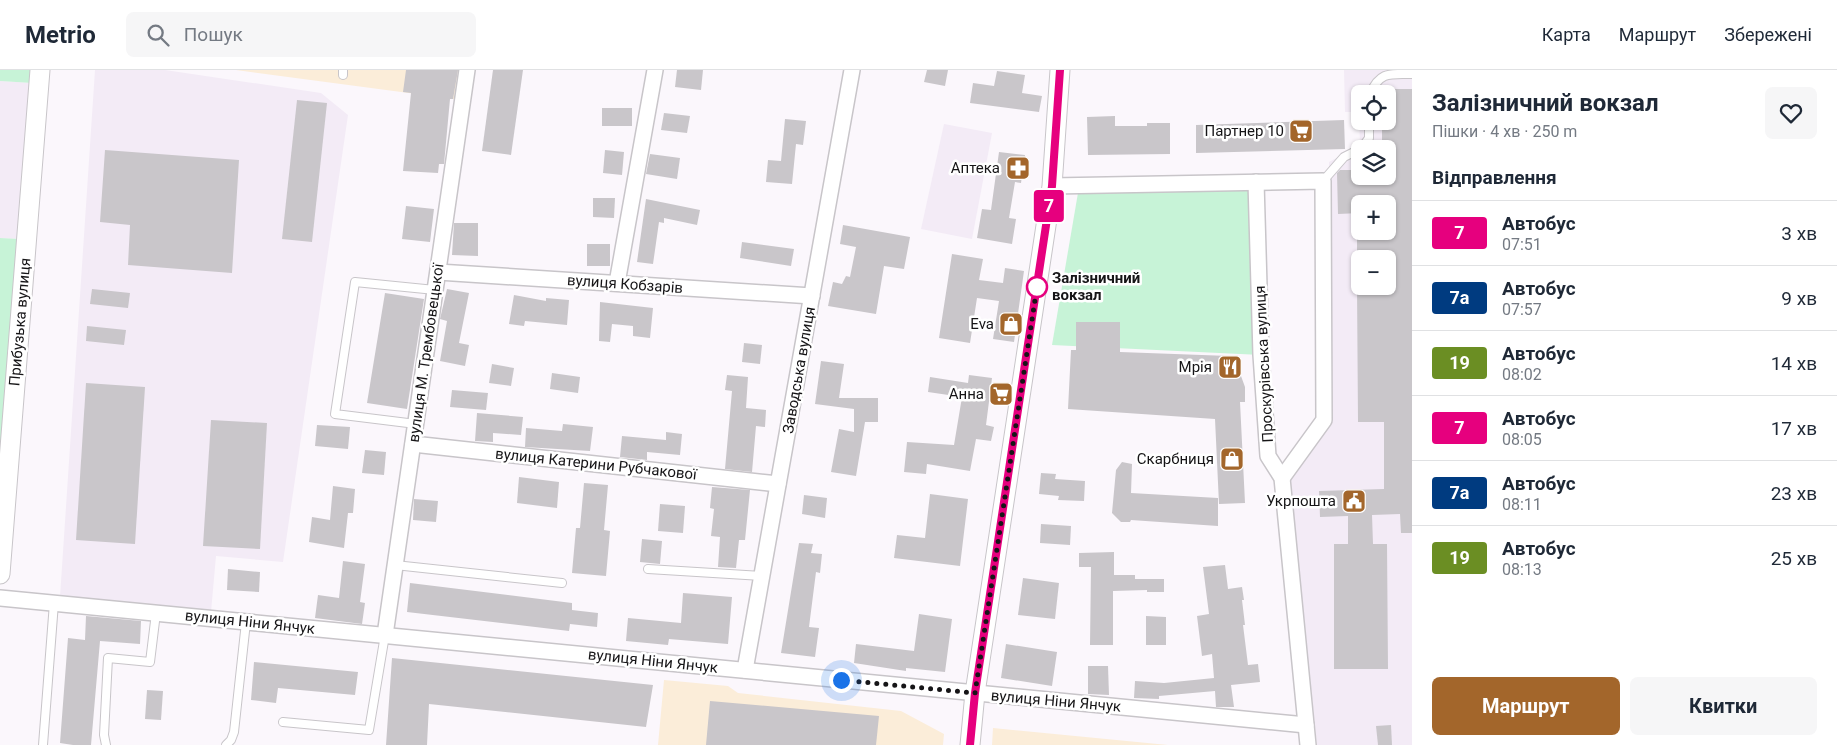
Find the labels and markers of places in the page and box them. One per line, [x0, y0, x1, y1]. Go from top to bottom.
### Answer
supermarket icon: Партнер 10 [1288, 118, 1314, 144]
place label: Партнер 10 [1204, 122, 1284, 140]
pharmacy icon: Аптека [1005, 155, 1031, 181]
place label: Аптека [951, 159, 1000, 177]
place label: Залізничний вокзал [1052, 269, 1140, 304]
marker: Залізничний вокзал [1026, 276, 1048, 298]
shop icon: Eva [998, 311, 1024, 337]
place label: Eva [970, 315, 994, 333]
restaurant icon: Мрія [1217, 354, 1243, 380]
place label: Мрія [1179, 358, 1212, 376]
supermarket icon: Анна [988, 381, 1014, 407]
place label: Анна [949, 385, 984, 403]
shop icon: Скарбниця [1219, 446, 1245, 472]
place label: Скарбниця [1137, 450, 1214, 468]
public building icon: Укрпошта [1341, 488, 1367, 514]
place label: Укрпошта [1266, 492, 1336, 510]

